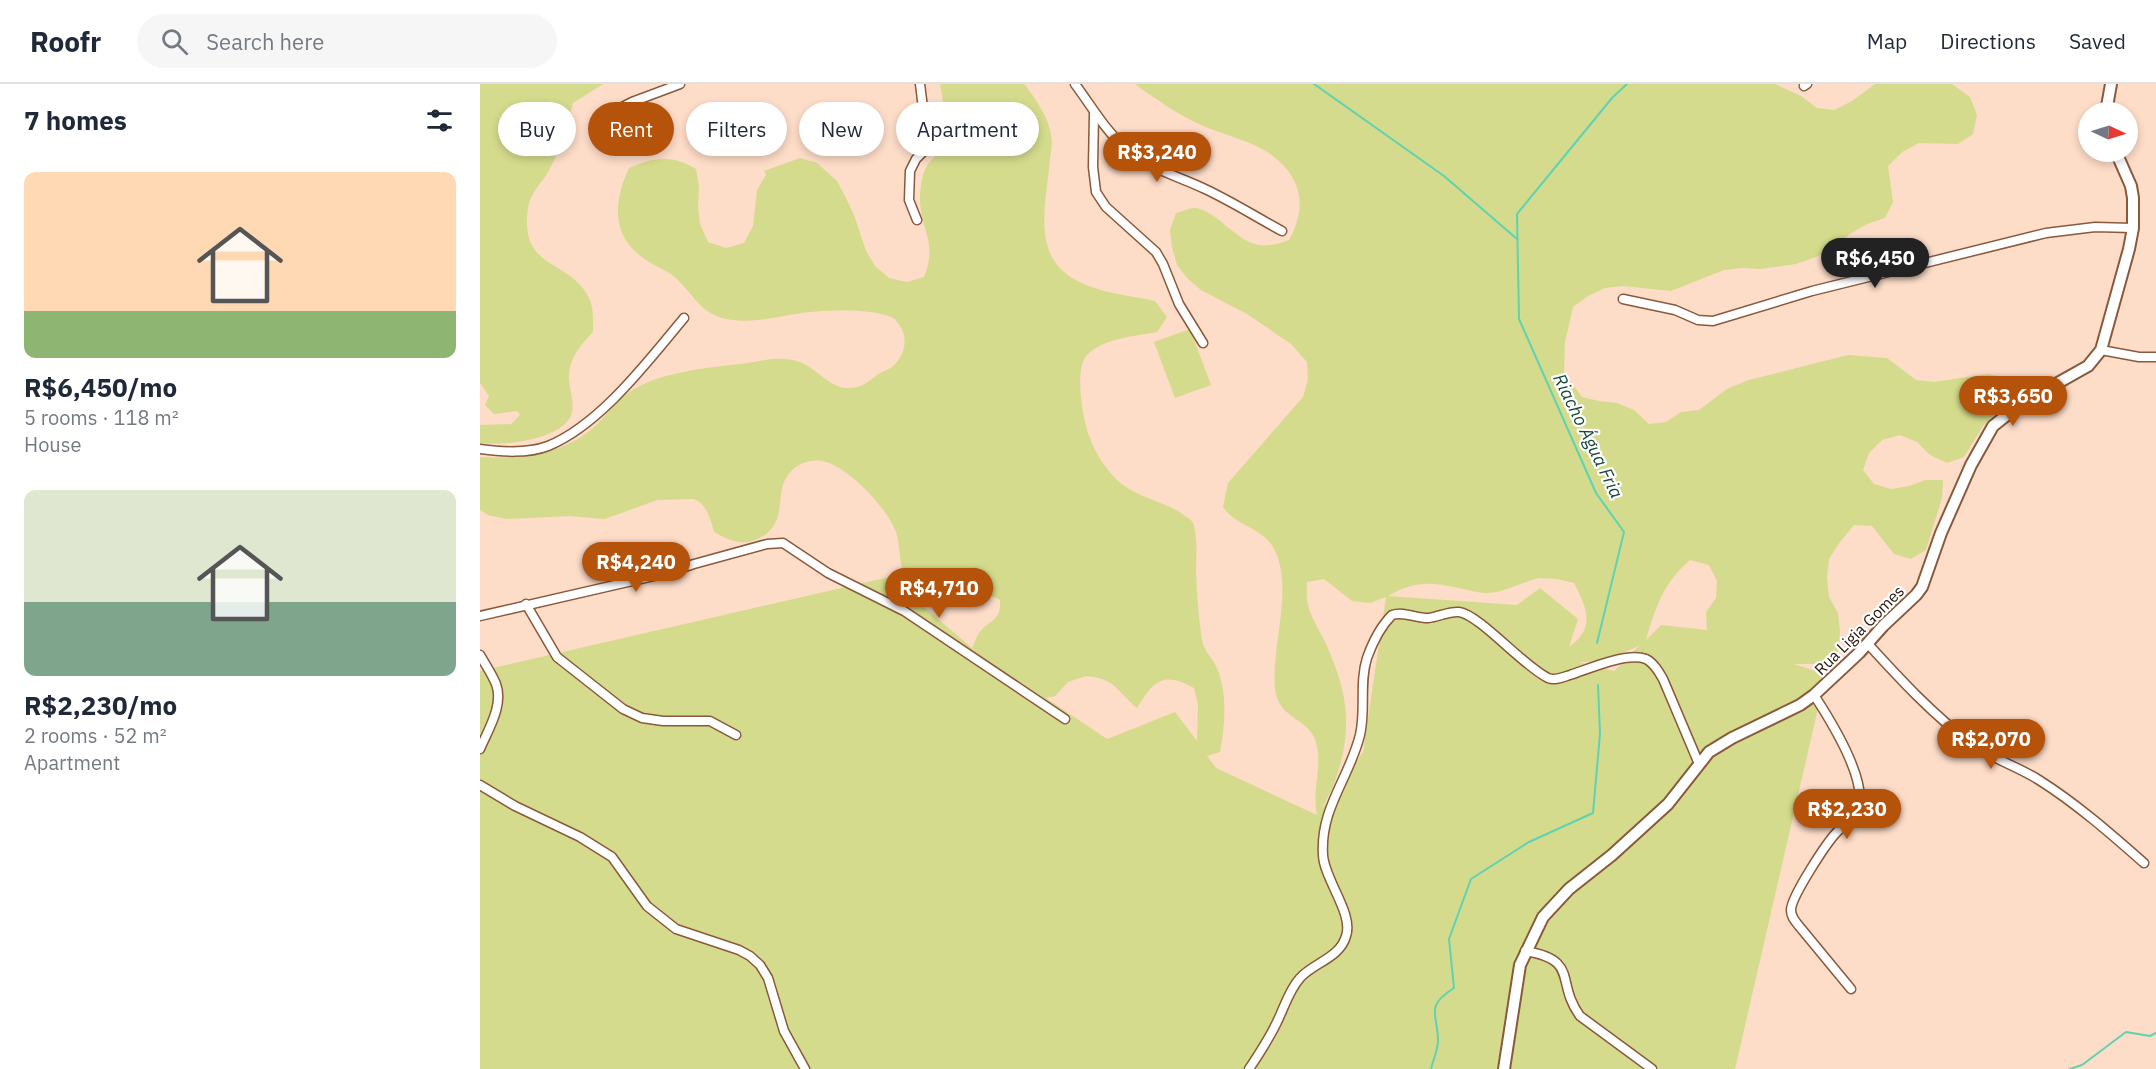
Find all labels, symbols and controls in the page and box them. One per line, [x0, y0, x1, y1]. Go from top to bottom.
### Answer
search box [137, 14, 557, 68]
text: Roofr [30, 23, 101, 60]
icon: search [158, 25, 191, 58]
text: Search here [206, 27, 324, 56]
text: Map [1867, 27, 1907, 55]
text: Directions [1940, 27, 2036, 55]
text: Saved [2069, 27, 2126, 55]
chip: Buy [498, 102, 576, 156]
chip: Rent [588, 102, 674, 156]
chip: Filters [686, 102, 787, 156]
chip: New [799, 102, 884, 156]
chip: Apartment [896, 102, 1039, 156]
north arrow [2078, 102, 2138, 162]
map controls [2078, 102, 2138, 162]
text: 7 homes [24, 103, 127, 137]
icon: filters [423, 104, 456, 137]
pin: R$3,240 [1102, 132, 1212, 183]
text: R$3,240 [1117, 138, 1197, 165]
icon: home [186, 211, 294, 319]
pin: R$6,450 [1820, 238, 1930, 289]
text: R$6,450 [1835, 244, 1915, 271]
text: R$6,450/mo [24, 370, 177, 404]
water label: Riacho Água Fria [1548, 370, 1629, 502]
pin: R$3,650 [1958, 376, 2068, 427]
text: R$3,650 [1973, 382, 2053, 409]
text: 5 rooms · 118 m² [24, 404, 179, 431]
text: House [24, 431, 81, 458]
icon: home [186, 529, 294, 637]
pin: R$4,240 [581, 542, 691, 593]
text: R$4,240 [596, 548, 676, 575]
pin: R$4,710 [884, 568, 994, 619]
text: R$4,710 [899, 574, 979, 601]
street label: Rua Ligia Gomes [1810, 581, 1908, 679]
text: R$2,230/mo [24, 688, 177, 722]
pin: R$2,070 [1936, 719, 2046, 770]
text: 2 rooms · 52 m² [24, 722, 167, 749]
text: R$2,070 [1951, 725, 2031, 752]
text: Apartment [24, 749, 120, 776]
pin: R$2,230 [1792, 789, 1902, 840]
text: R$2,230 [1807, 795, 1887, 822]

